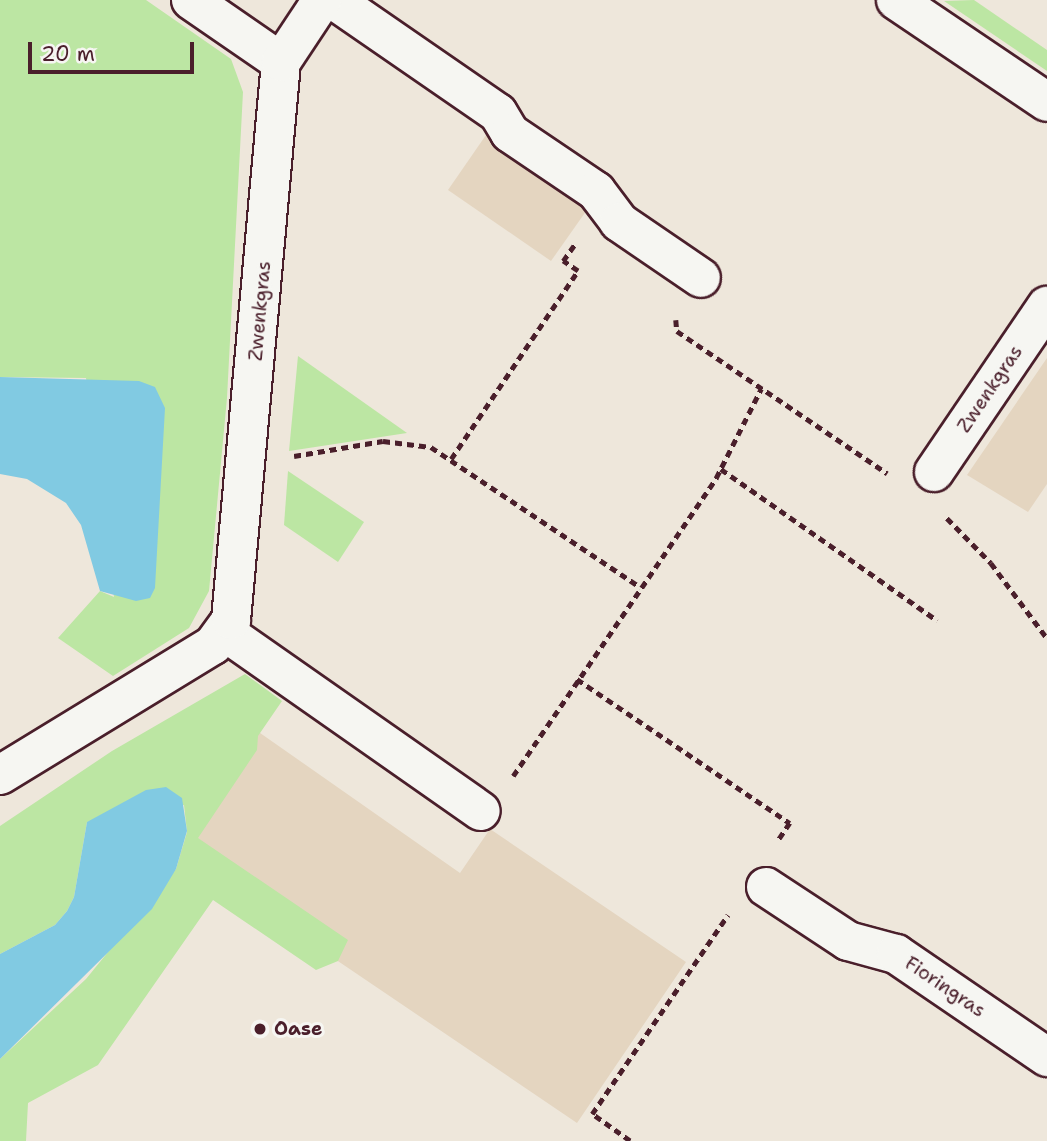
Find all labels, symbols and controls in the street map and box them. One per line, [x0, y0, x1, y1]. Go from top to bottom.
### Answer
scale bar [32, 28, 198, 72]
text: 20 m [41, 40, 95, 68]
street label: Zwenkgras [244, 260, 276, 362]
street label: Zwenkgras [953, 341, 1027, 437]
street label: Fioringras [900, 952, 990, 1022]
place label: Oase [274, 1018, 322, 1040]
marker: Oase [252, 1021, 268, 1037]

